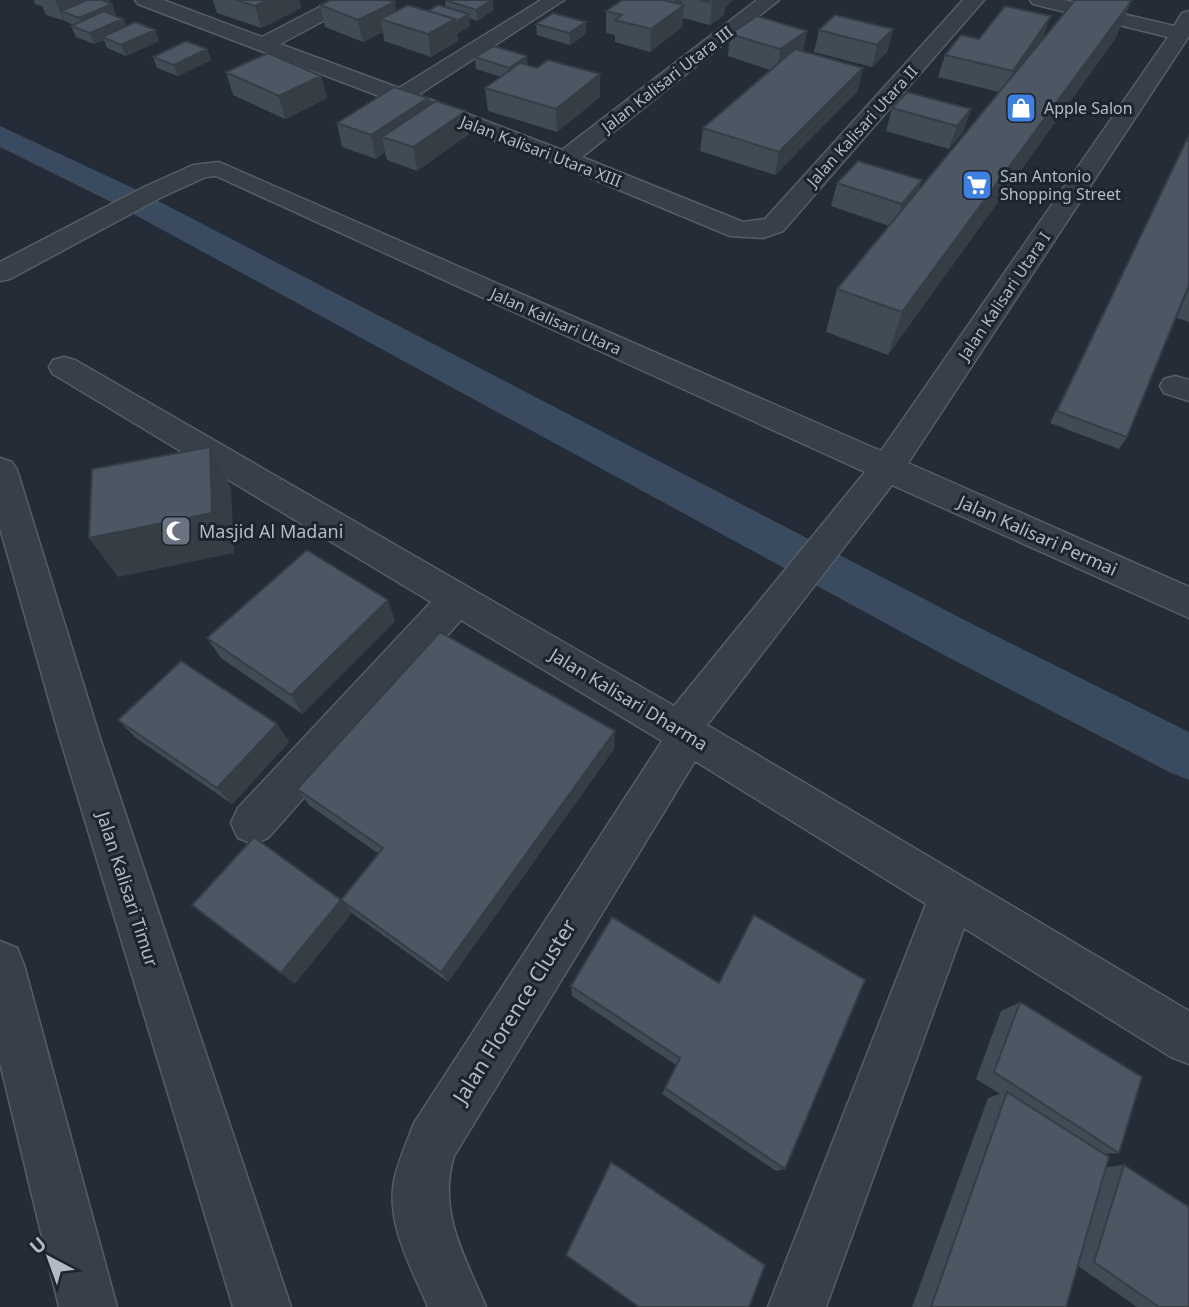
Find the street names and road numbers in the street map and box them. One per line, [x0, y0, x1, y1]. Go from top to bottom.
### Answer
street label: Jalan Kalisari Utara III [595, 21, 737, 139]
street label: Jalan Kalisari Utara II [800, 61, 922, 193]
street label: Jalan Kalisari Utara XIII [456, 109, 625, 192]
street label: Jalan Kalisari Utara I [952, 227, 1055, 366]
street label: Jalan Kalisari Utara [485, 281, 625, 360]
street label: Jalan Kalisari Permai [953, 488, 1121, 581]
street label: Jalan Kalisari Dharma [544, 641, 712, 756]
street label: Jalan Kalisari Timur [91, 807, 165, 970]
street label: Jalan Florence Cluster [445, 913, 582, 1110]

